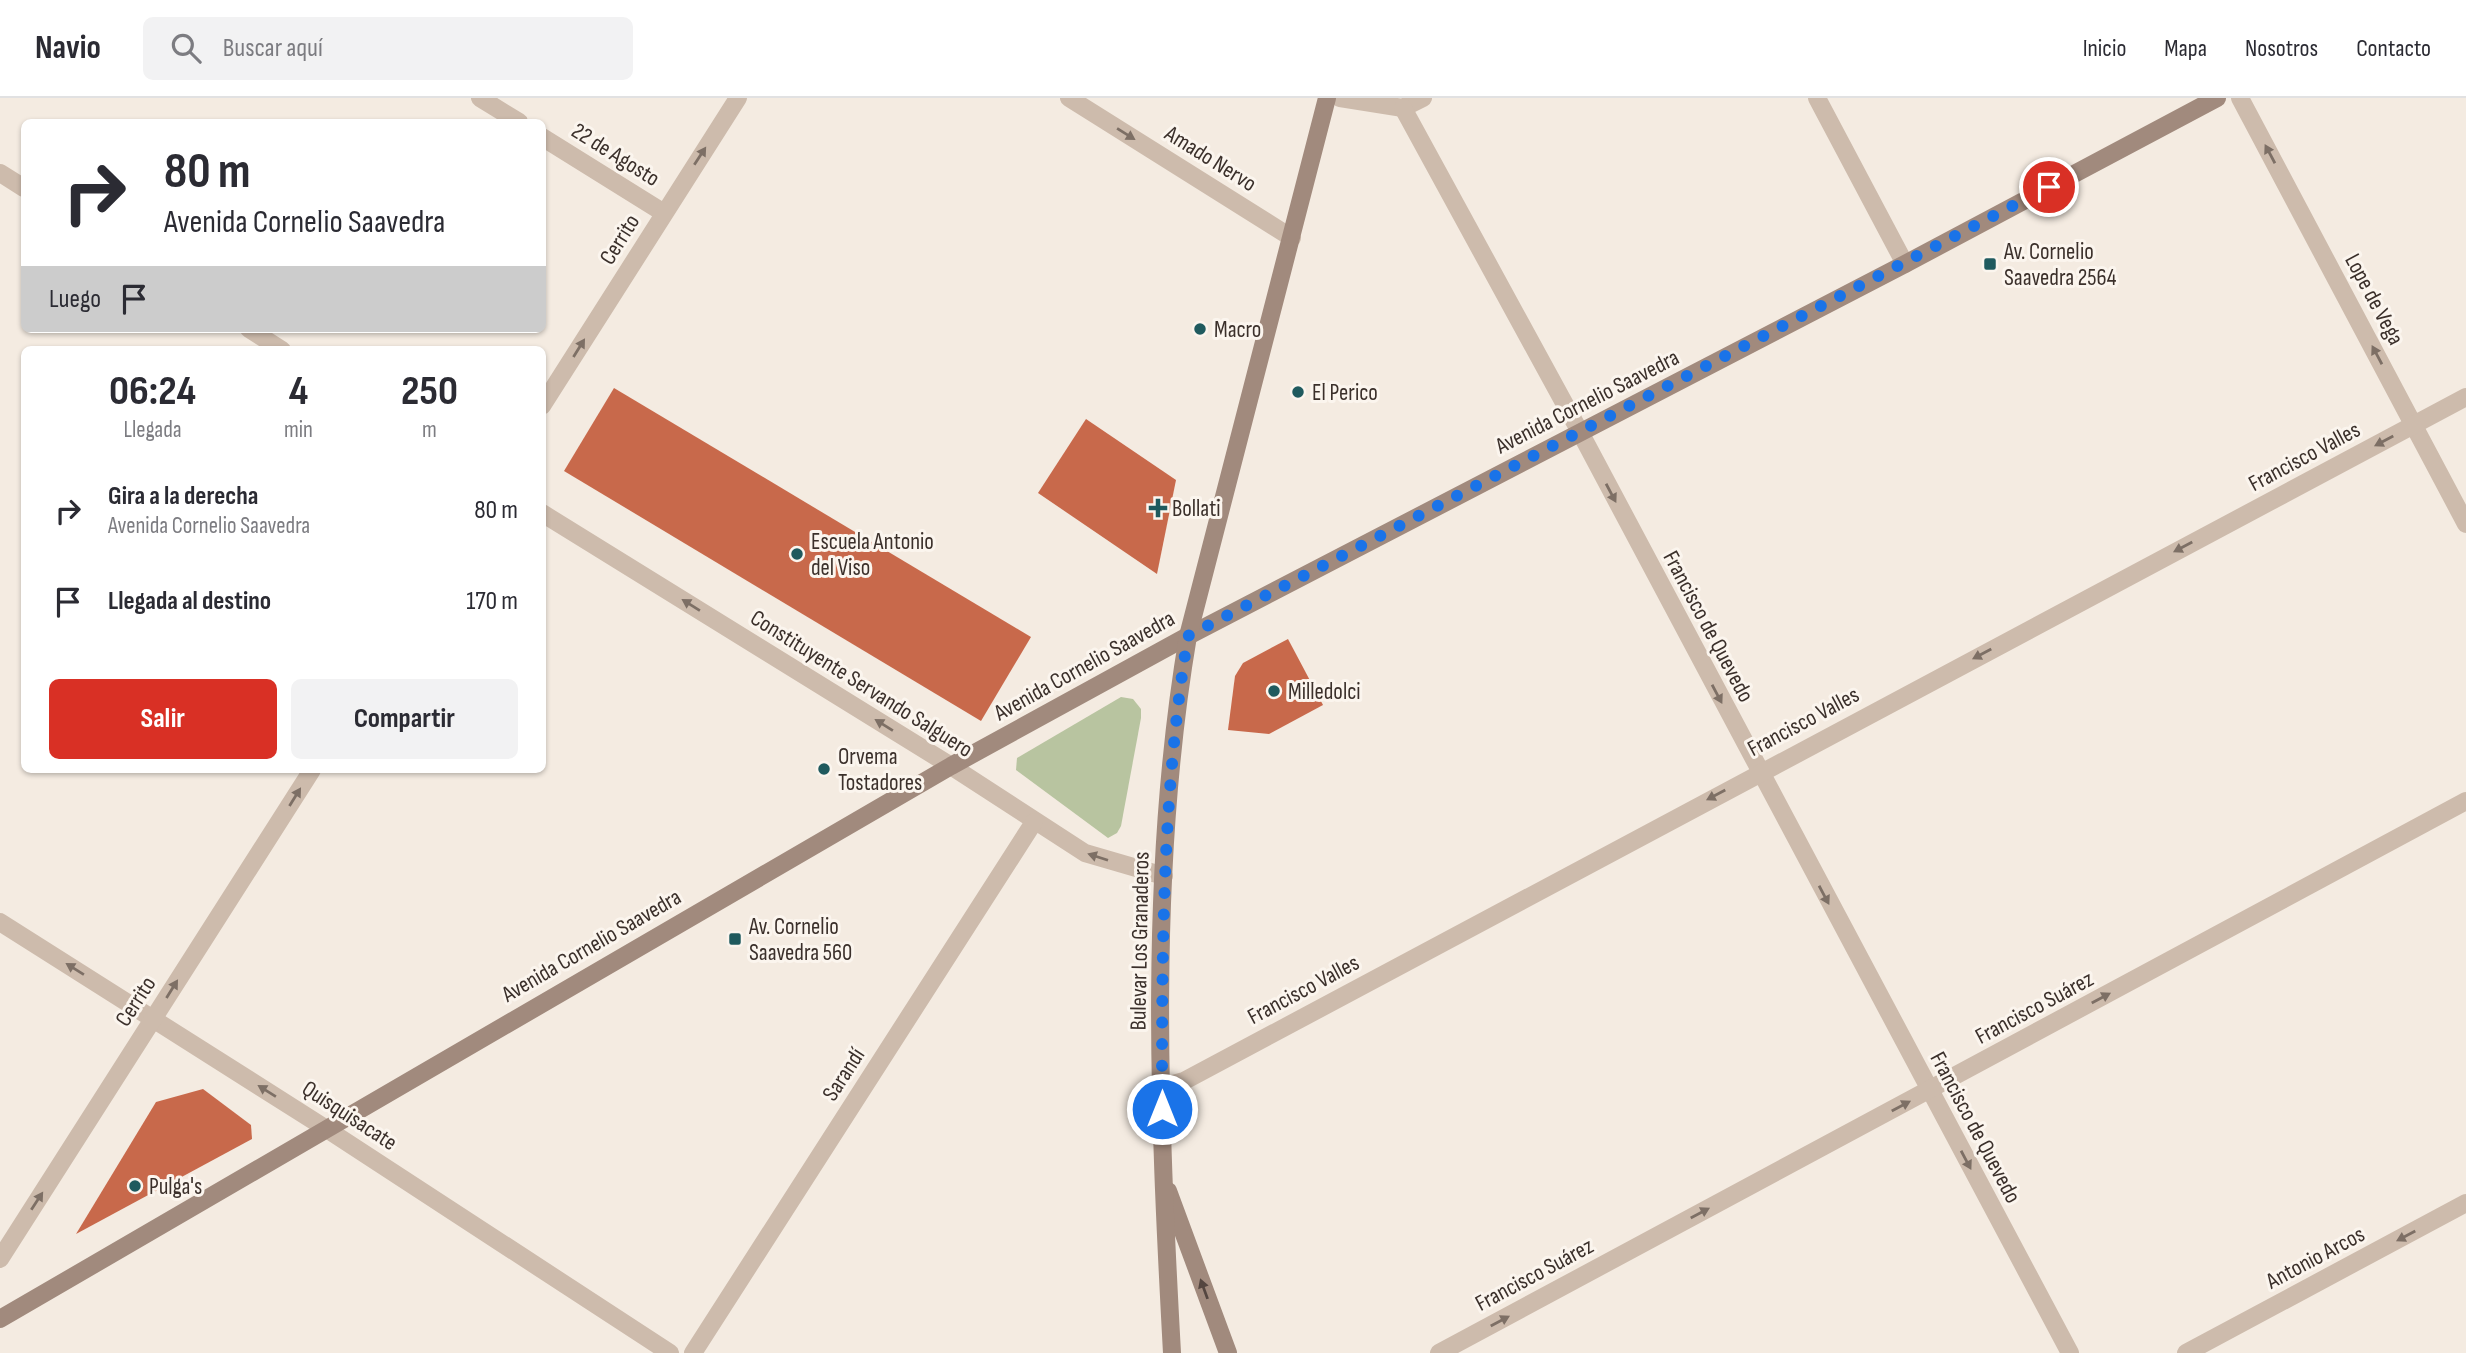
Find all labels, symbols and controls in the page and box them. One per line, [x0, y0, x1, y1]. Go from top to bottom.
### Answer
search box [143, 17, 633, 80]
text: Navio [35, 28, 101, 68]
icon: search [167, 29, 205, 67]
text: Buscar aquí [223, 33, 323, 64]
text: Inicio [2083, 34, 2126, 63]
text: Mapa [2164, 34, 2207, 63]
text: Nosotros [2245, 34, 2318, 63]
text: Contacto [2356, 34, 2431, 63]
street label: 22 de Agosto [566, 117, 665, 193]
street label: Amado Nervo [1159, 119, 1261, 198]
one-way arrow [1117, 128, 1136, 141]
text: 80 m [164, 143, 251, 202]
one-way arrow [2264, 144, 2276, 164]
one-way arrow [694, 146, 707, 166]
icon: right [49, 147, 140, 238]
pin [2019, 157, 2079, 217]
icon: arrive [2030, 168, 2068, 206]
text: Avenida Cornelio Saavedra [164, 203, 445, 242]
street label: Cerrito [594, 209, 646, 270]
place label: Av. Cornelio Saavedra 2564 [2003, 238, 2117, 292]
street label: Lope de Vega [2338, 249, 2410, 350]
marker: Av. Cornelio Saavedra 2564 [1982, 256, 1998, 272]
icon: arrive [115, 280, 153, 318]
text: Luego [49, 284, 101, 315]
place label: Macro [1214, 316, 1261, 344]
marker: Macro [1192, 321, 1208, 337]
one-way arrow [572, 339, 585, 358]
street label: Avenida Cornelio Saavedra [1490, 344, 1684, 461]
one-way arrow [2371, 345, 2383, 365]
text: 06:24 [109, 366, 196, 417]
text: 4 [289, 366, 308, 417]
text: 250 [401, 366, 458, 417]
place label: El Perico [1312, 379, 1378, 407]
marker: El Perico [1290, 384, 1306, 400]
text: Llegada [123, 416, 182, 444]
text: min [284, 416, 313, 444]
text: m [422, 416, 437, 444]
street label: Francisco Valles [2244, 416, 2365, 498]
one-way arrow [2374, 435, 2394, 446]
text: Gira a la derecha [108, 481, 258, 512]
one-way arrow [1606, 483, 1617, 503]
icon: right [49, 492, 87, 530]
text: 80 m [474, 495, 518, 526]
place label: Bollati [1172, 495, 1220, 523]
marker: Bollati [1150, 500, 1166, 516]
text: Avenida Cornelio Saavedra [108, 512, 310, 540]
place label: Escuela Antonio del Viso [811, 528, 934, 582]
one-way arrow [2173, 542, 2193, 553]
marker: Escuela Antonio del Viso [789, 546, 805, 562]
street label: Francisco de Quevedo [1656, 546, 1760, 707]
icon: arrive [49, 583, 87, 621]
text: Llegada al destino [108, 586, 271, 617]
text: 170 m [466, 586, 518, 617]
one-way arrow [681, 598, 700, 611]
street label: Constituyente Servando Salguero [745, 604, 978, 764]
street label: Avenida Cornelio Saavedra [988, 605, 1180, 728]
one-way arrow [1972, 648, 1992, 660]
place label: Milledolci [1288, 678, 1361, 706]
button: Salir [49, 679, 277, 759]
button: Compartir [291, 679, 518, 759]
street label: Francisco Valles [1743, 681, 1864, 763]
marker: Milledolci [1266, 683, 1282, 699]
one-way arrow [1712, 684, 1723, 704]
one-way arrow [875, 718, 894, 731]
place label: Orvema Tostadores [838, 743, 922, 797]
marker: Orvema Tostadores [816, 761, 832, 777]
one-way arrow [288, 787, 301, 806]
one-way arrow [1706, 789, 1726, 801]
one-way arrow [1087, 851, 1108, 862]
street label: Bulevar Los Granaderos [1124, 851, 1156, 1031]
street label: Avenida Cornelio Saavedra [496, 883, 686, 1009]
one-way arrow [1818, 885, 1830, 905]
place label: Av. Cornelio Saavedra 560 [748, 913, 852, 967]
marker: Av. Cornelio Saavedra 560 [727, 931, 743, 947]
street label: Francisco Valles [1243, 949, 1364, 1031]
one-way arrow [65, 963, 85, 976]
street label: Francisco Suárez [1971, 965, 2098, 1051]
street label: Cerrito [109, 971, 162, 1032]
one-way arrow [166, 979, 179, 998]
one-way arrow [2091, 992, 2111, 1004]
street label: Sarandí [816, 1042, 872, 1106]
street label: Francisco de Quevedo [1923, 1047, 2027, 1208]
position arrow [1125, 1072, 1199, 1146]
street label: Quisquisacate [297, 1075, 402, 1157]
one-way arrow [258, 1084, 276, 1098]
one-way arrow [1891, 1100, 1911, 1112]
one-way arrow [1960, 1151, 1972, 1170]
place label: Pulga's [149, 1173, 202, 1201]
marker: Pulga's [127, 1178, 143, 1194]
one-way arrow [30, 1191, 43, 1211]
one-way arrow [1690, 1208, 1710, 1219]
street label: Antonio Arcos [2261, 1220, 2369, 1296]
one-way arrow [2396, 1230, 2416, 1241]
street label: Francisco Suárez [1471, 1232, 1598, 1318]
one-way arrow [1198, 1278, 1209, 1299]
one-way arrow [1490, 1315, 1509, 1327]

